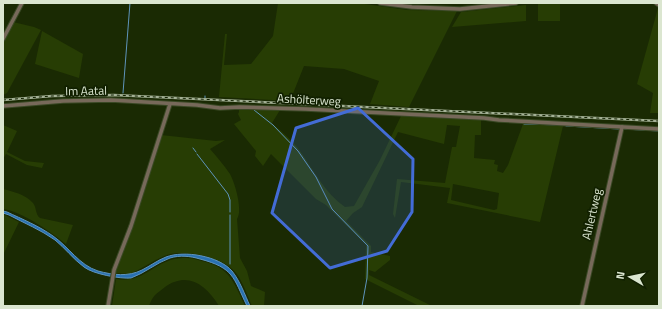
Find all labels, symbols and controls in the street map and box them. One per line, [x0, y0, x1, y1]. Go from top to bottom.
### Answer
street label: Im Aatal [65, 81, 107, 100]
street label: Ashölterweg [277, 88, 341, 111]
street label: Ahlertweg [576, 186, 607, 241]
north arrow [610, 257, 650, 297]
text: N [612, 270, 629, 280]

